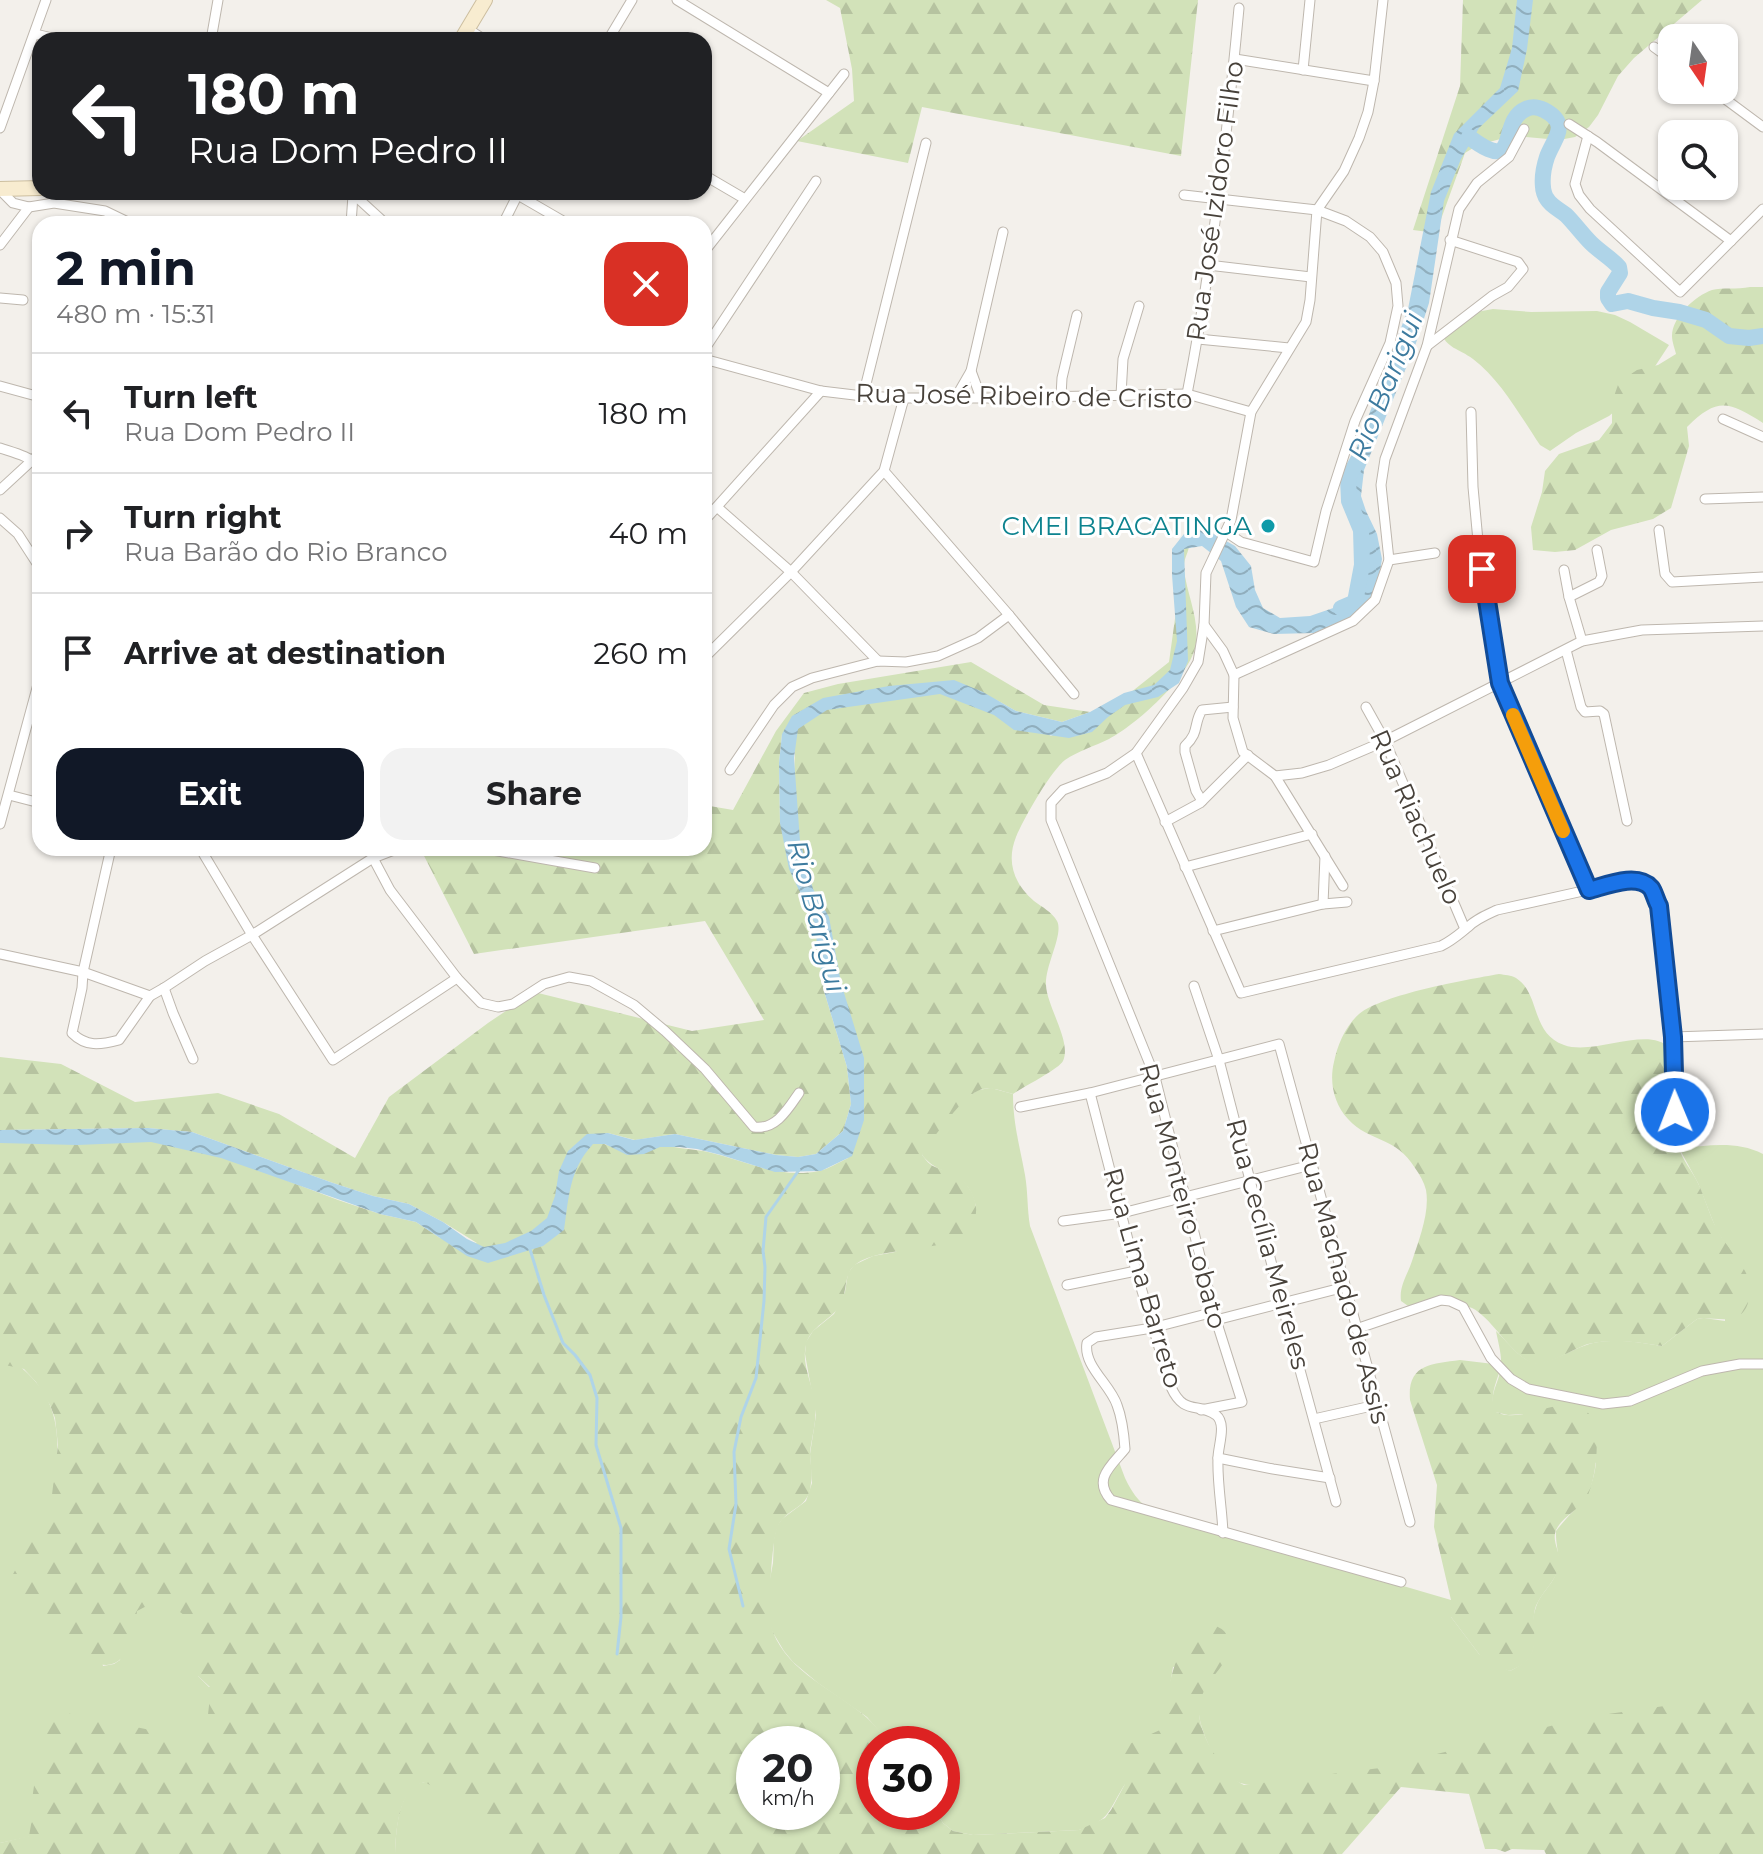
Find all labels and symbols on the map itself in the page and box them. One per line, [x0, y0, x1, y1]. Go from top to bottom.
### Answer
north arrow [1658, 24, 1738, 104]
street label: Rua José Izidoro Filho [1179, 59, 1251, 343]
water label: Rio Barigui [1340, 306, 1430, 465]
street label: Rua José Ribeiro de Cristo [855, 377, 1193, 415]
place label: CMEI BRACATINGA [1002, 510, 1252, 542]
marker: CMEI BRACATINGA [1259, 517, 1277, 535]
pin [1448, 535, 1516, 603]
street label: Rua Riachuelo [1363, 725, 1469, 909]
water label: Rio Barigui [780, 836, 854, 997]
street label: Rua Monteiro Lobato [1132, 1060, 1234, 1332]
position arrow [1633, 1070, 1717, 1154]
street label: Rua Cecília Meireles [1219, 1115, 1317, 1373]
street label: Rua Machado de Assis [1291, 1139, 1397, 1427]
street label: Rua Lima Barreto [1096, 1164, 1190, 1392]
speed limit sign: 30 [856, 1726, 960, 1830]

